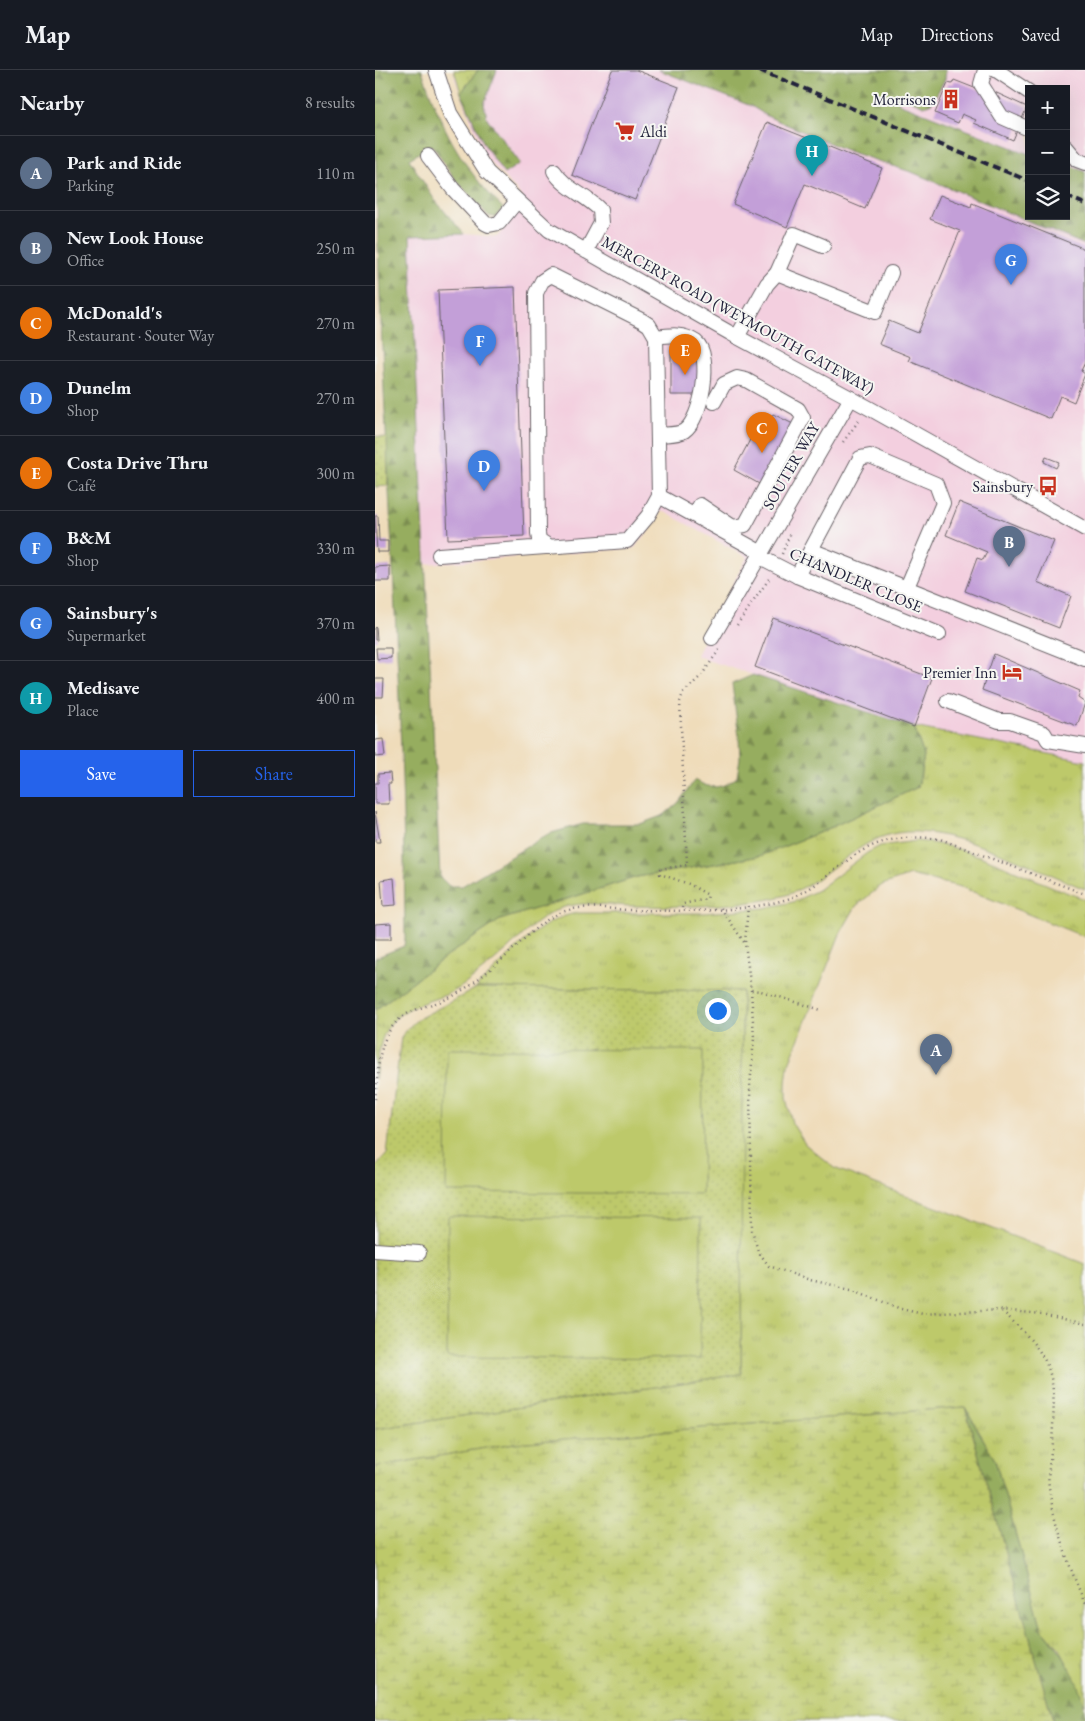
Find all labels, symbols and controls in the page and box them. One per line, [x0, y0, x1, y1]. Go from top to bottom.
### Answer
text: Map [25, 19, 70, 50]
text: Map [861, 23, 893, 46]
text: Directions [921, 23, 993, 46]
text: Saved [1021, 23, 1060, 46]
map controls [1025, 85, 1070, 220]
button: + [1025, 85, 1070, 130]
building icon: Morrisons [940, 88, 962, 110]
text: Nearby [20, 89, 84, 116]
place label: Morrisons [873, 89, 936, 110]
text: 8 results [305, 92, 355, 113]
supermarket icon: Aldi [614, 120, 636, 142]
place label: Aldi [639, 121, 667, 142]
button: − [1025, 130, 1070, 175]
pin: H [796, 135, 828, 176]
text: Park and Ride [67, 150, 181, 175]
text: A [30, 163, 42, 184]
text: 110 m [316, 163, 355, 184]
text: Parking [67, 175, 114, 196]
button: layers [1025, 175, 1070, 220]
text: New Look House [67, 225, 204, 250]
street label: MERCERY ROAD (WEYMOUTH GATEWAY) [599, 232, 877, 398]
text: B [31, 238, 41, 259]
text: 250 m [316, 238, 355, 259]
pin: G [995, 244, 1027, 285]
text: Office [67, 250, 104, 271]
text: McDonald's [67, 300, 162, 325]
text: C [30, 313, 42, 334]
text: 270 m [316, 313, 355, 334]
text: Restaurant · Souter Way [67, 325, 214, 346]
pin: F [464, 325, 496, 366]
pin: E [669, 334, 701, 375]
text: Dunelm [67, 375, 131, 400]
text: D [30, 388, 42, 409]
text: 270 m [316, 388, 355, 409]
text: Shop [67, 400, 99, 421]
pin: C [746, 412, 778, 453]
street label: SOUTER WAY [758, 418, 825, 513]
text: Costa Drive Thru [67, 450, 208, 475]
pin: D [468, 450, 500, 491]
text: E [31, 463, 41, 484]
text: 300 m [316, 463, 355, 484]
text: Café [67, 475, 96, 496]
bus stop icon: Sainsbury [1037, 475, 1059, 497]
place label: Sainsbury [973, 476, 1034, 497]
text: B&M [67, 525, 112, 550]
pin: B [993, 526, 1025, 567]
text: F [32, 538, 40, 559]
text: 330 m [316, 538, 355, 559]
street label: CHANDLER CLOSE [786, 542, 926, 618]
text: Shop [67, 550, 99, 571]
text: Sainsbury's [67, 600, 157, 625]
text: G [30, 613, 42, 634]
text: 370 m [316, 613, 355, 634]
text: Supermarket [67, 625, 146, 646]
hotel icon: Premier Inn [1001, 661, 1023, 683]
place label: Premier Inn [923, 662, 998, 683]
text: Medisave [67, 675, 140, 700]
text: H [30, 688, 42, 709]
text: 400 m [316, 688, 355, 709]
text: Place [67, 700, 99, 721]
button: Save [20, 750, 183, 797]
button: Share [193, 750, 355, 797]
your location [705, 998, 731, 1024]
pin: A [920, 1034, 952, 1075]

